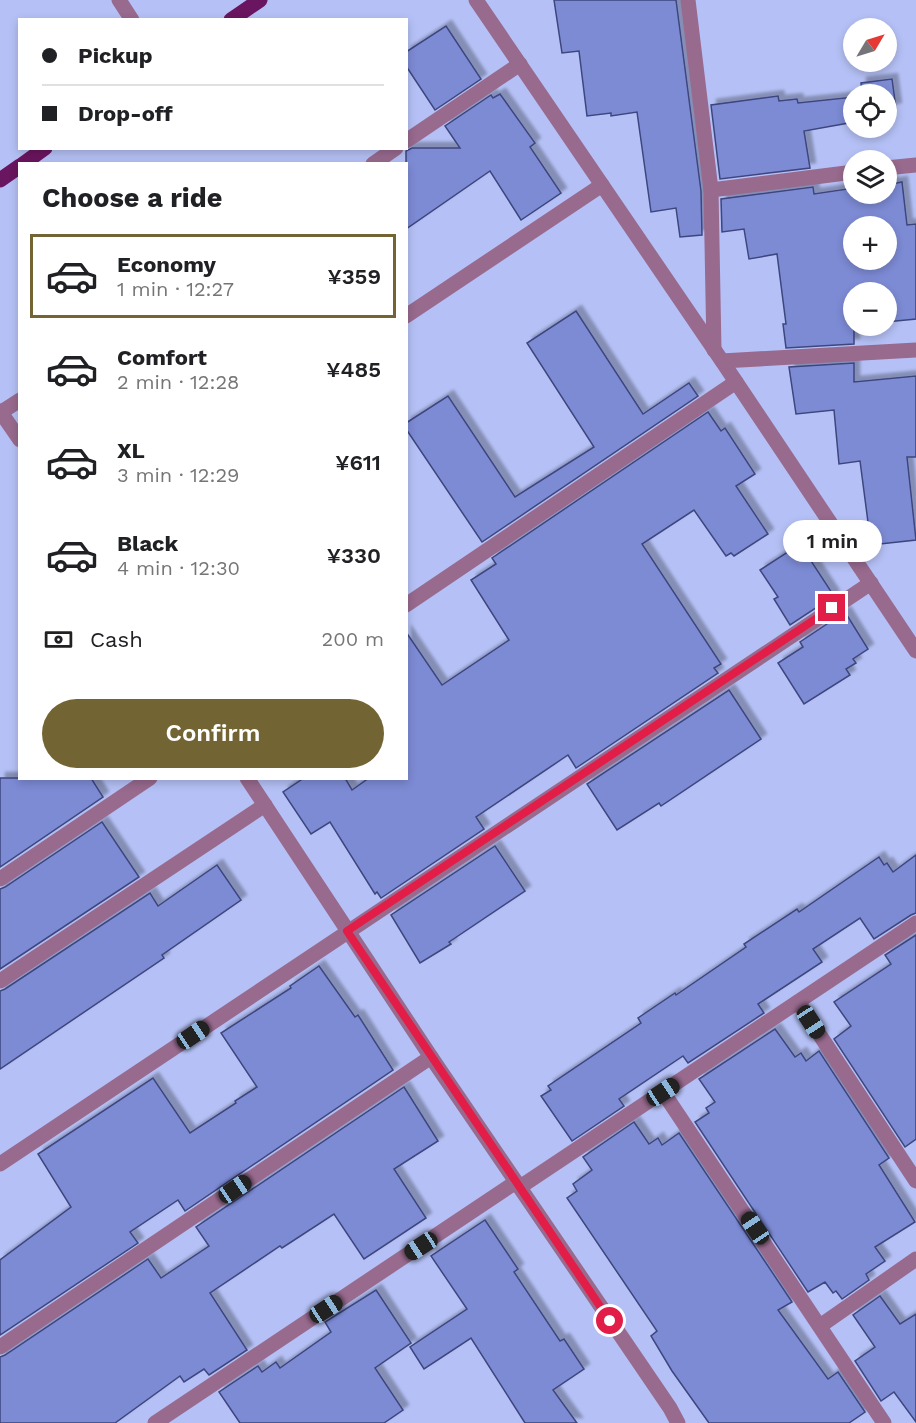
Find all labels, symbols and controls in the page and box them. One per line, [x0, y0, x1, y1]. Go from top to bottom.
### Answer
north arrow [843, 18, 897, 72]
map controls [843, 18, 897, 336]
text: Pickup [78, 43, 153, 68]
button: locate [843, 84, 897, 138]
text: Drop-off [78, 101, 173, 126]
button: layers [843, 150, 897, 204]
text: Choose a ride [42, 182, 222, 214]
button: + [843, 216, 897, 270]
icon: car [45, 249, 99, 303]
text: Economy [117, 252, 216, 277]
text: ¥359 [327, 264, 381, 289]
text: 1 min · 12:27 [117, 277, 234, 301]
button: − [843, 282, 897, 336]
icon: car [45, 342, 99, 396]
text: Comfort [117, 345, 207, 370]
text: ¥485 [326, 357, 381, 382]
text: 2 min · 12:28 [117, 370, 239, 394]
icon: car [45, 435, 99, 489]
text: XL [117, 438, 145, 463]
text: ¥611 [335, 450, 381, 475]
text: 3 min · 12:29 [117, 463, 239, 487]
callout: 1 min [782, 521, 882, 563]
icon: car [45, 528, 99, 582]
text: 1 min [807, 529, 858, 553]
text: Black [117, 531, 178, 556]
text: ¥330 [327, 543, 381, 568]
text: 4 min · 12:30 [117, 556, 240, 580]
route end [818, 594, 845, 621]
icon: cash [42, 623, 75, 656]
text: Cash [90, 627, 143, 652]
text: 200 m [322, 627, 384, 651]
button: Confirm [42, 699, 384, 768]
car [794, 1002, 828, 1042]
car [173, 1017, 213, 1053]
car [643, 1075, 683, 1109]
car [215, 1171, 255, 1207]
car [737, 1208, 773, 1248]
car [401, 1229, 441, 1263]
car [306, 1292, 346, 1326]
route start [596, 1307, 623, 1334]

